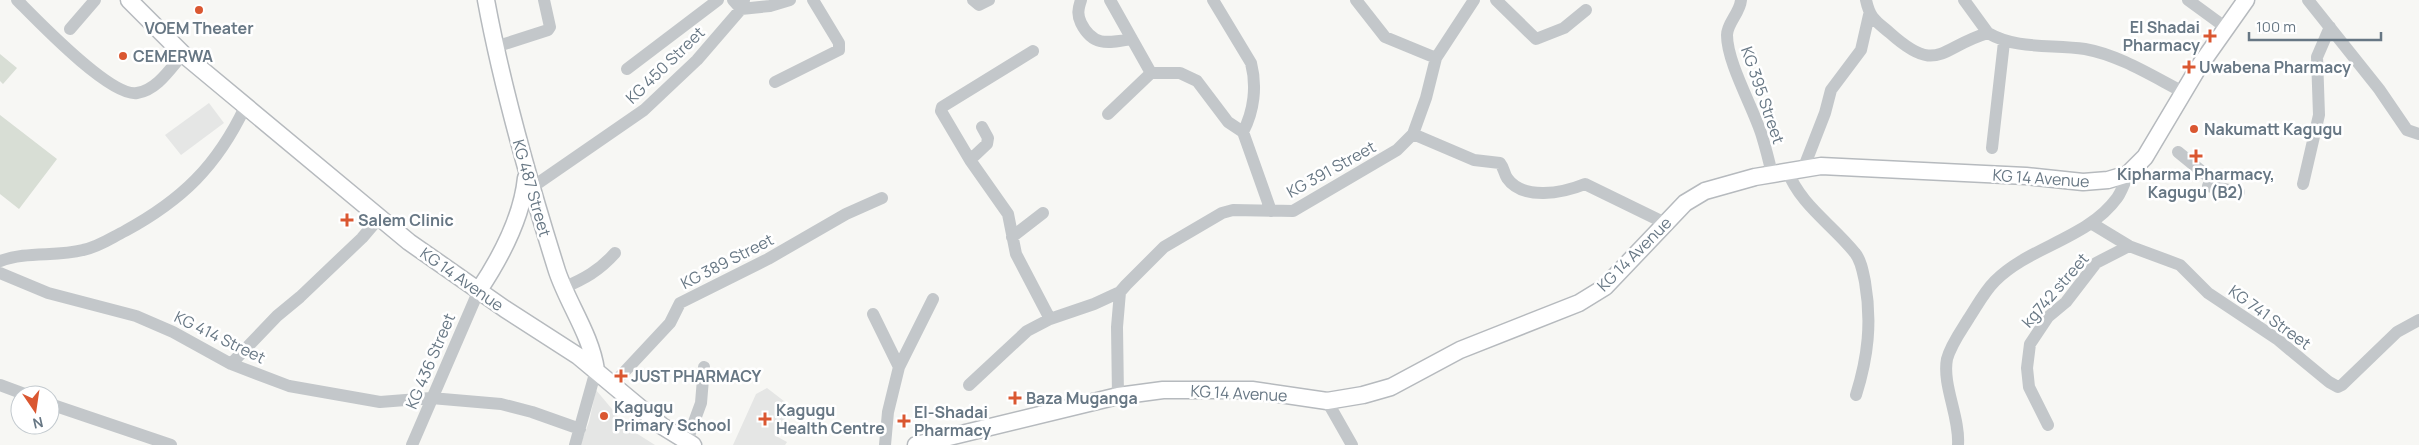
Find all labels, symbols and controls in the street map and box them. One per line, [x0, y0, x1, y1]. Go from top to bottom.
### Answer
marker: VOEM Theater [193, 4, 205, 16]
scale bar [2249, 10, 2382, 42]
place label: El Shadai Pharmacy [2123, 16, 2200, 56]
text: 100 m [2256, 16, 2296, 37]
place label: VOEM Theater [144, 17, 254, 39]
street label: KG 450 Street [621, 22, 709, 108]
marker: El Shadai Pharmacy [2204, 30, 2216, 42]
street label: KG 395 Street [1736, 43, 1790, 147]
place label: CEMERWA [133, 45, 213, 67]
marker: CEMERWA [117, 50, 129, 62]
place label: Uwabena Pharmacy [2199, 56, 2351, 78]
marker: Uwabena Pharmacy [2183, 61, 2195, 73]
place label: Nakumatt Kagugu [2204, 118, 2342, 140]
marker: Nakumatt Kagugu [2188, 123, 2200, 135]
street label: KG 391 Street [1283, 135, 1379, 203]
street label: KG 487 Street [508, 137, 556, 239]
marker: Kipharma Pharmacy, Kagugu (B2) [2190, 150, 2202, 162]
place label: Kipharma Pharmacy, Kagugu (B2) [2117, 163, 2275, 203]
street label: KG 14 Avenue [1992, 164, 2090, 192]
place label: Salem Clinic [358, 209, 454, 231]
street label: KG 14 Avenue [1592, 212, 1676, 296]
marker: Salem Clinic [340, 213, 354, 227]
street label: KG 389 Street [677, 228, 777, 294]
street label: KG 14 Avenue [416, 242, 508, 316]
street label: kg742 street [2016, 248, 2094, 332]
street label: KG 741 Street [2224, 280, 2316, 354]
street label: KG 414 Street [171, 305, 269, 369]
street label: KG 436 Street [400, 310, 460, 412]
place label: JUST PHARMACY [631, 365, 761, 387]
marker: JUST PHARMACY [615, 370, 627, 382]
street label: KG 14 Avenue [1190, 379, 1288, 407]
north arrow [10, 385, 60, 435]
place label: Baza Muganga [1026, 387, 1138, 409]
marker: Baza Muganga [1008, 391, 1022, 405]
place label: Kagugu Primary School [614, 396, 731, 436]
place label: Kagugu Health Centre [776, 399, 885, 439]
place label: El-Shadai Pharmacy [914, 401, 991, 441]
marker: Kagugu Primary School [598, 410, 610, 422]
marker: Kagugu Health Centre [758, 412, 772, 426]
text: N [31, 413, 45, 434]
marker: El-Shadai Pharmacy [898, 415, 910, 427]

